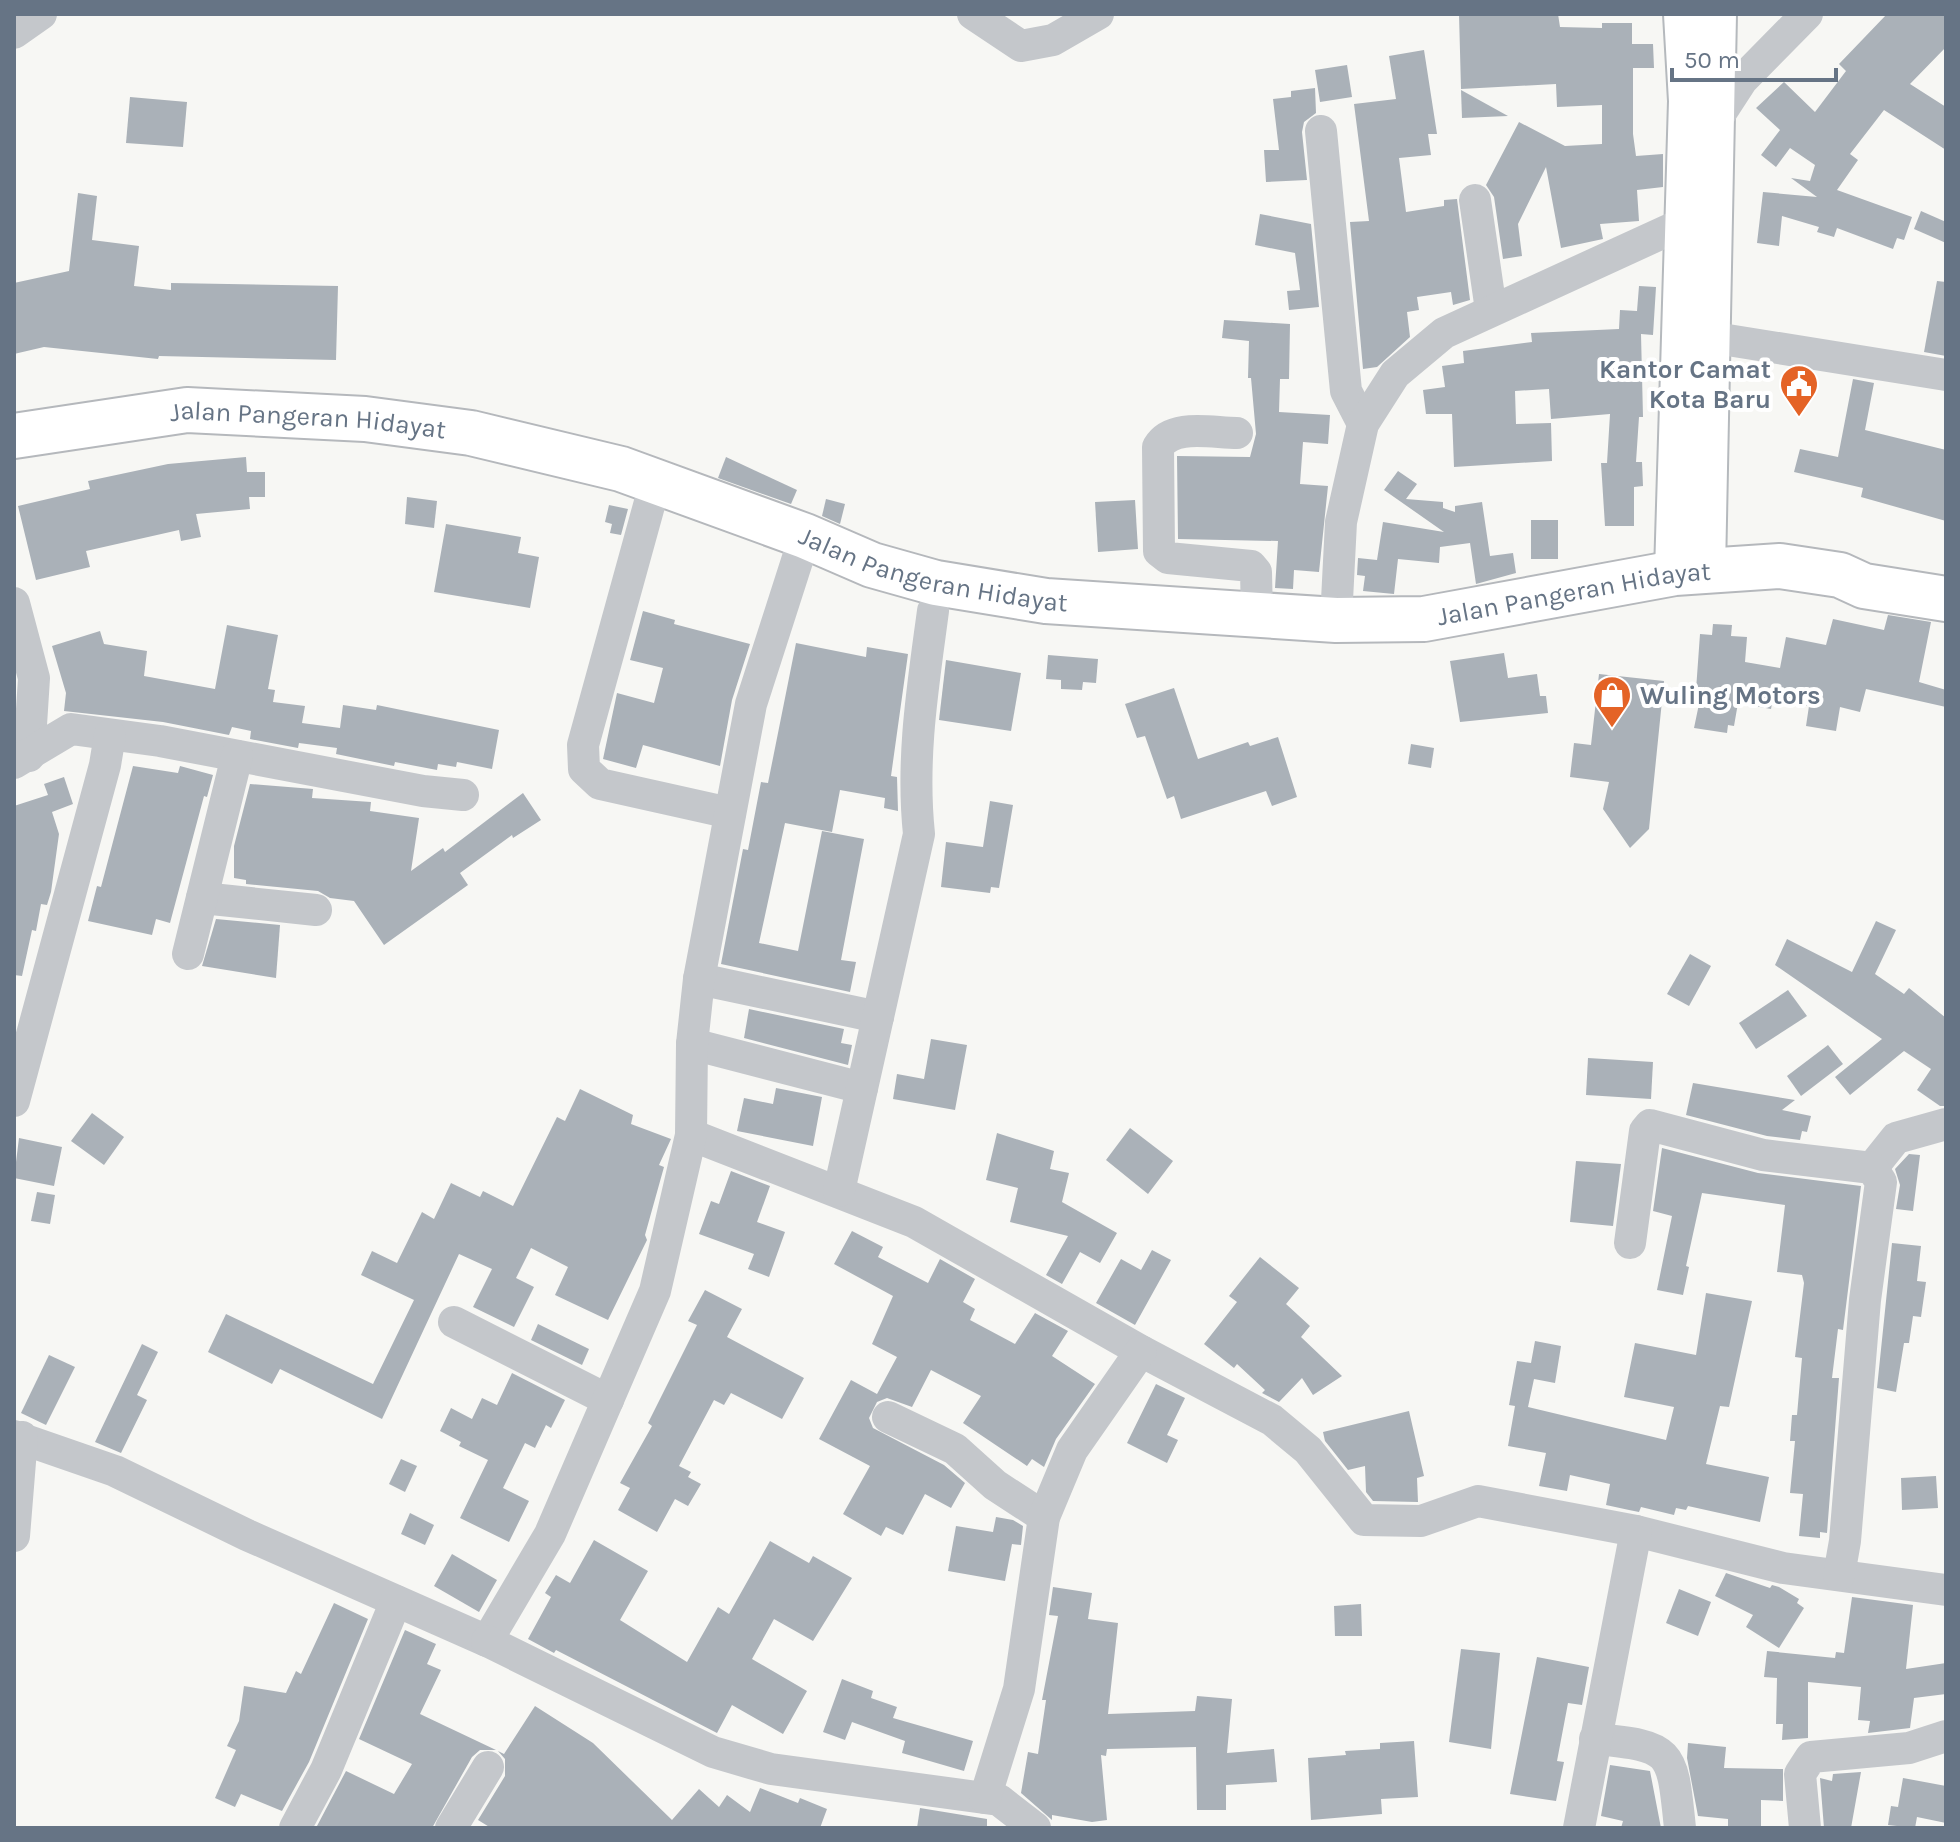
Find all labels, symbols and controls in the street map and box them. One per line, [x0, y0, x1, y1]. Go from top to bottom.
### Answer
scale bar [1672, 32, 1836, 82]
text: 50 m [1684, 46, 1740, 74]
place label: Kantor Camat Kota Baru [1599, 354, 1771, 415]
public building icon: Kantor Camat Kota Baru [1778, 363, 1820, 418]
street label: Jalan Pangeran Hidayat [167, 394, 448, 446]
street label: Jalan Pangeran Hidayat [794, 520, 1069, 618]
street label: Jalan Pangeran Hidayat [1435, 556, 1712, 632]
shop icon: Wuling Motors [1591, 674, 1633, 729]
place label: Wuling Motors [1640, 680, 1821, 711]

